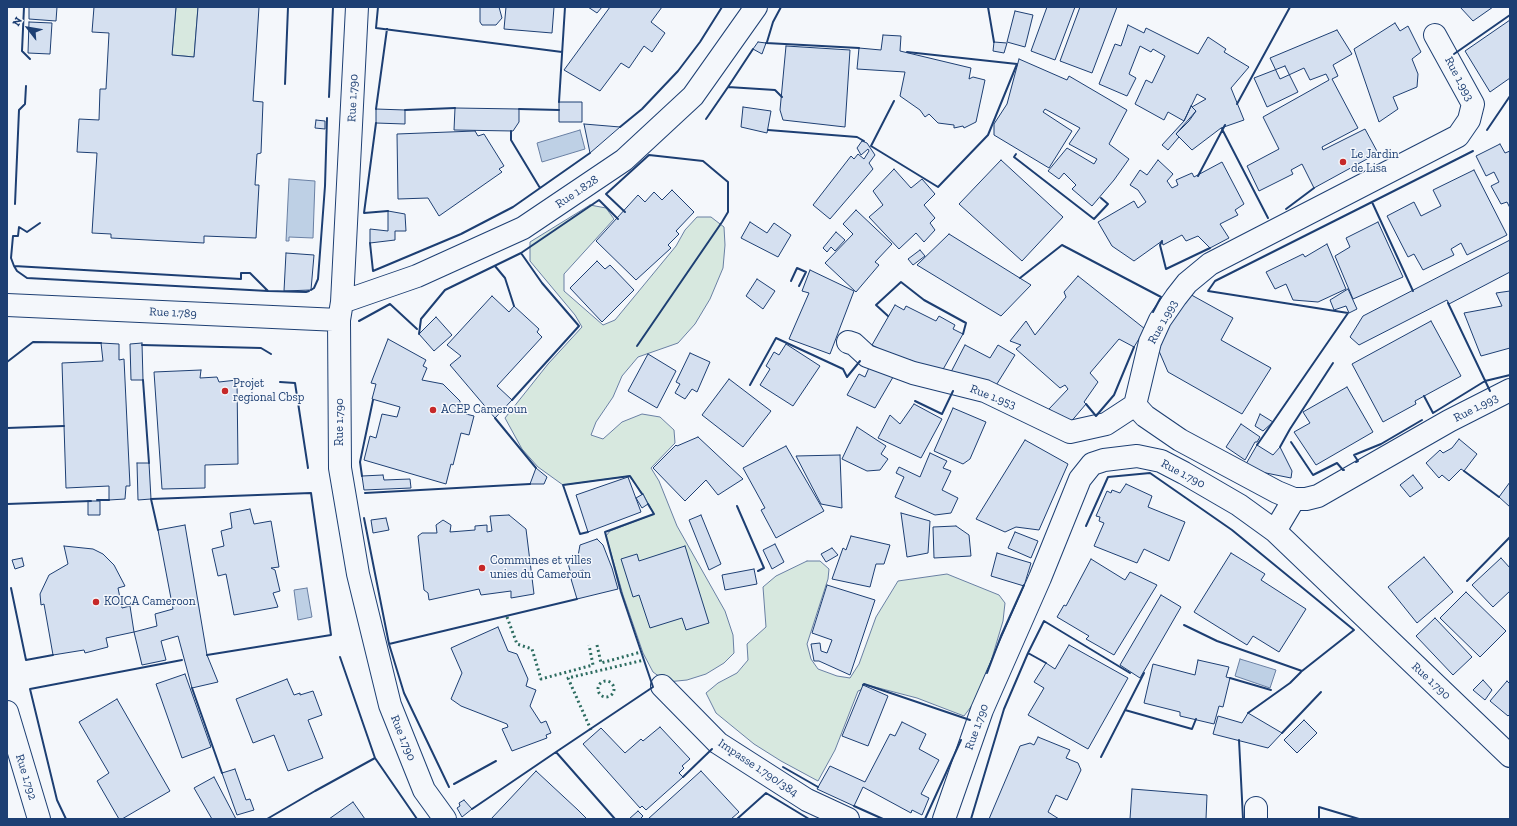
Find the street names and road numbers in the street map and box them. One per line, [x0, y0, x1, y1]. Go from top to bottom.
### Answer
street label: Rue 1.993 [1441, 54, 1477, 104]
street label: Rue 1.790 [345, 74, 361, 122]
street label: Rue 1.828 [553, 172, 601, 212]
street label: Rue 1.993 [1145, 297, 1181, 347]
street label: Rue 1.789 [149, 305, 197, 321]
street label: Rue 1.953 [968, 382, 1018, 412]
street label: Rue 1.993 [1451, 391, 1501, 425]
street label: Rue 1.790 [333, 398, 347, 446]
street label: Rue 1.790 [1158, 456, 1208, 492]
street label: Rue 1.790 [1409, 659, 1453, 703]
street label: Rue 1.790 [962, 702, 992, 752]
street label: Rue 1.790 [387, 713, 419, 763]
street label: Impasse 1.790/384 [715, 736, 801, 800]
street label: Rue 1.792 [12, 752, 40, 802]

